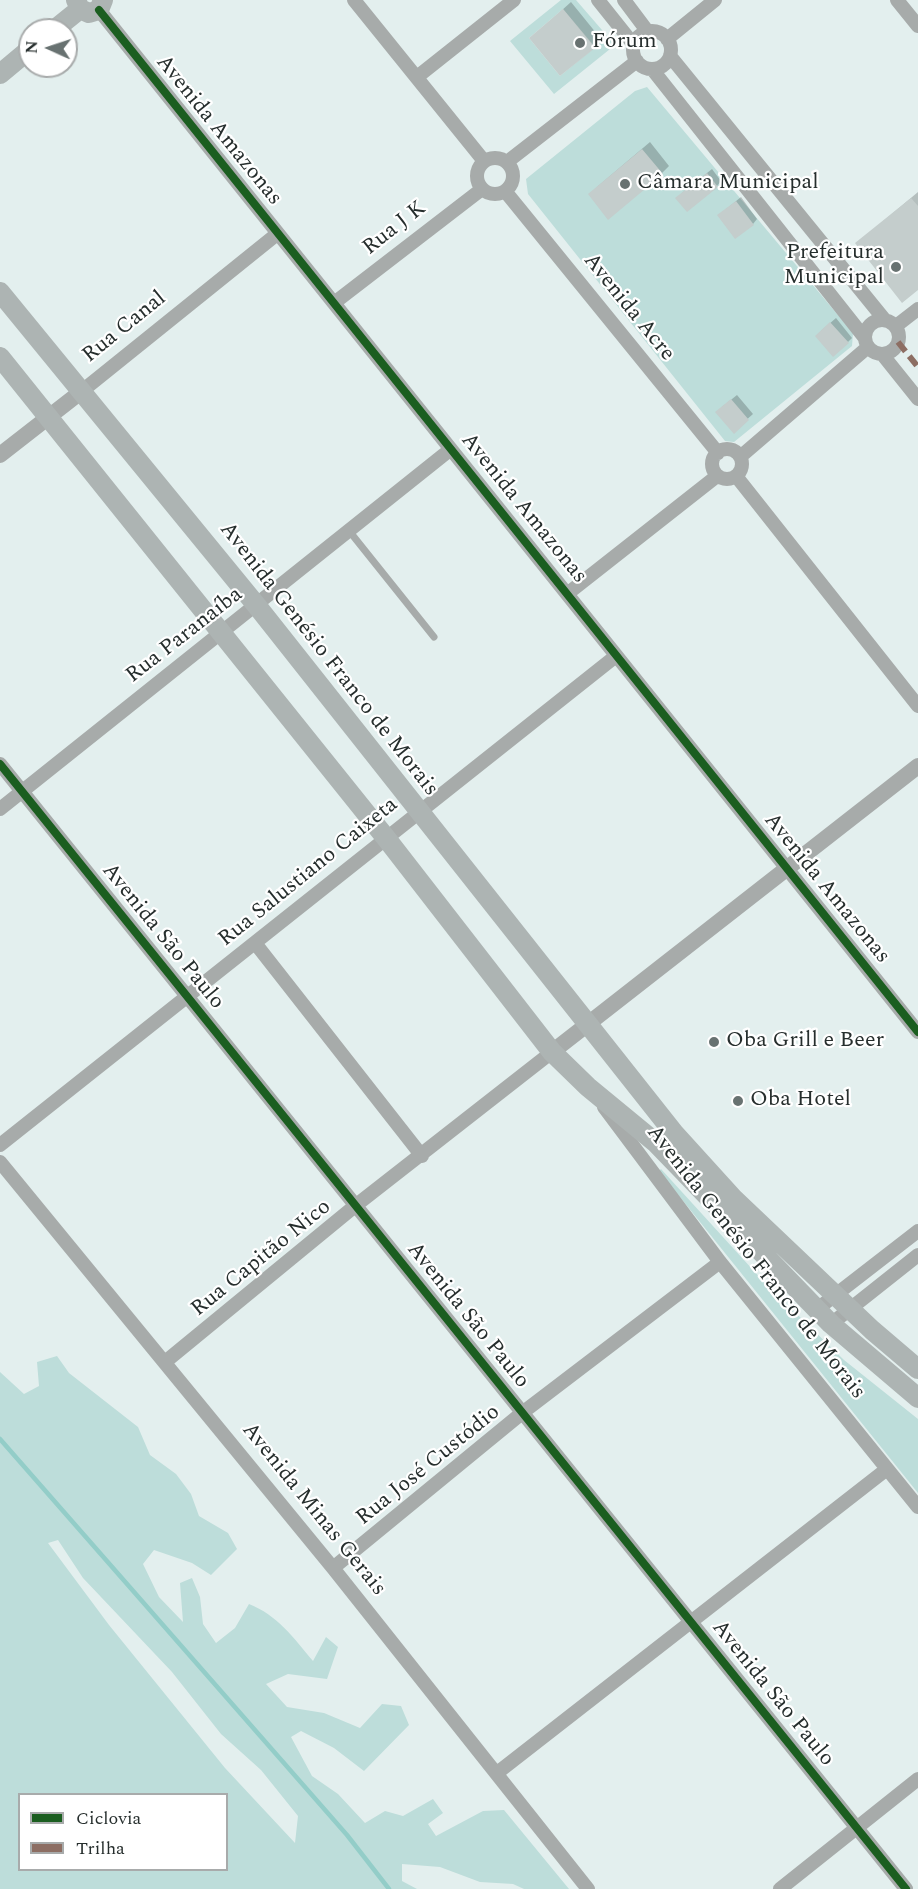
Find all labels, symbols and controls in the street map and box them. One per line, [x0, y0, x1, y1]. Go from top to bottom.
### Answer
north arrow [18, 18, 78, 78]
place label: Fórum [592, 30, 657, 56]
marker: Fórum [573, 36, 587, 50]
text: N [20, 40, 44, 54]
street label: Avenida Amazonas [149, 50, 287, 212]
place label: Câmara Municipal [637, 171, 819, 197]
marker: Câmara Municipal [618, 177, 632, 191]
street label: Rua J K [358, 196, 432, 262]
place label: Prefeitura Municipal [784, 241, 884, 292]
street label: Avenida Acre [577, 249, 679, 367]
marker: Prefeitura Municipal [889, 260, 903, 274]
street label: Rua Canal [78, 286, 172, 370]
street label: Avenida Amazonas [454, 428, 592, 590]
street label: Avenida Genésio Franco de Morais [213, 518, 443, 802]
street label: Rua Paranaíba [121, 582, 249, 690]
street label: Rua Salustiano Caixeta [214, 793, 404, 953]
street label: Avenida Amazonas [757, 808, 895, 970]
street label: Avenida São Paulo [95, 859, 229, 1015]
place label: Oba Grill e Beer [726, 1029, 884, 1055]
marker: Oba Grill e Beer [707, 1035, 721, 1049]
place label: Oba Hotel [750, 1088, 851, 1114]
marker: Oba Hotel [731, 1094, 745, 1108]
street label: Avenida Genésio Franco de Morais [640, 1121, 870, 1405]
street label: Rua Capitão Nico [187, 1195, 337, 1323]
street label: Avenida São Paulo [400, 1238, 534, 1394]
street label: Rua José Custódio [352, 1400, 506, 1532]
street label: Avenida Minas Gerais [235, 1418, 391, 1602]
street label: Avenida São Paulo [705, 1616, 839, 1772]
legend [18, 1793, 228, 1871]
text: Ciclovia [76, 1805, 141, 1832]
text: Trilha [76, 1835, 125, 1862]

